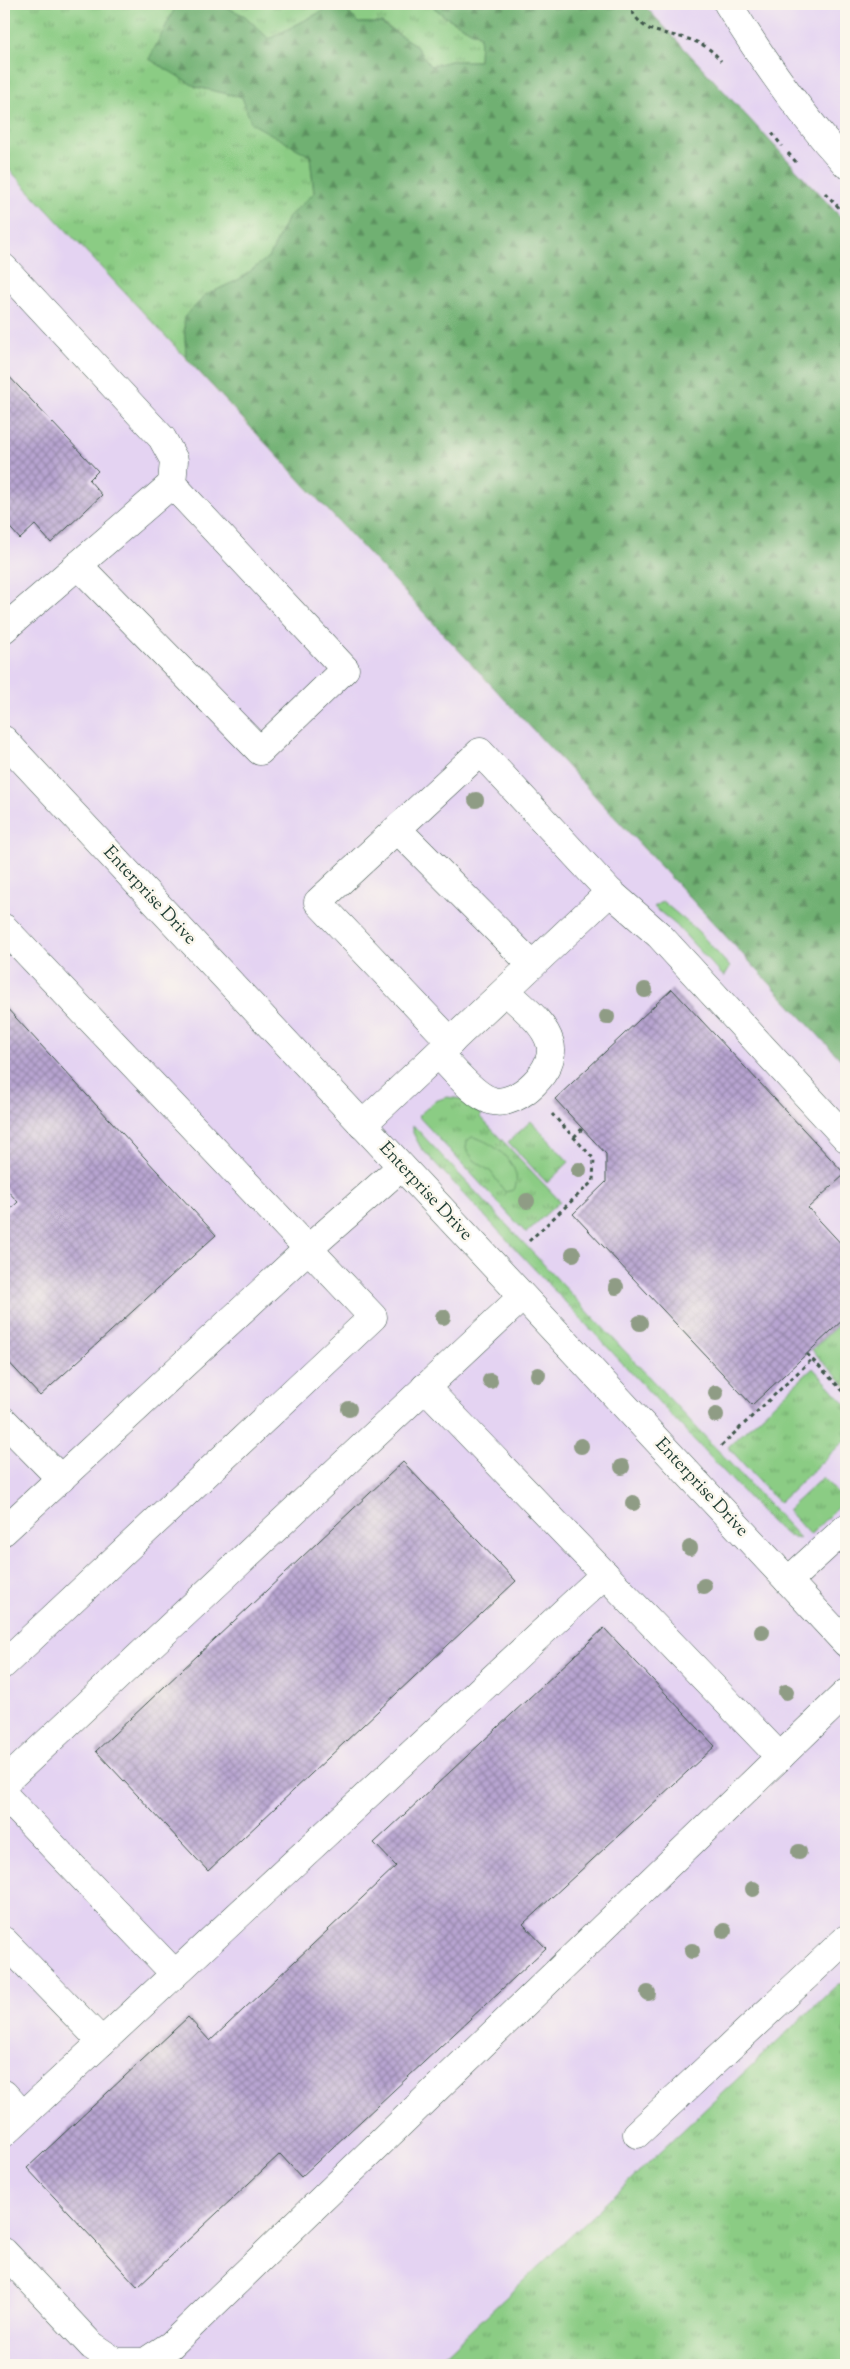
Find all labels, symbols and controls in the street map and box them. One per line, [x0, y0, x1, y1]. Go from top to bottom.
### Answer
street label: Enterprise Drive [96, 841, 202, 951]
street label: Enterprise Drive [372, 1137, 478, 1247]
street label: Enterprise Drive [648, 1433, 754, 1543]

